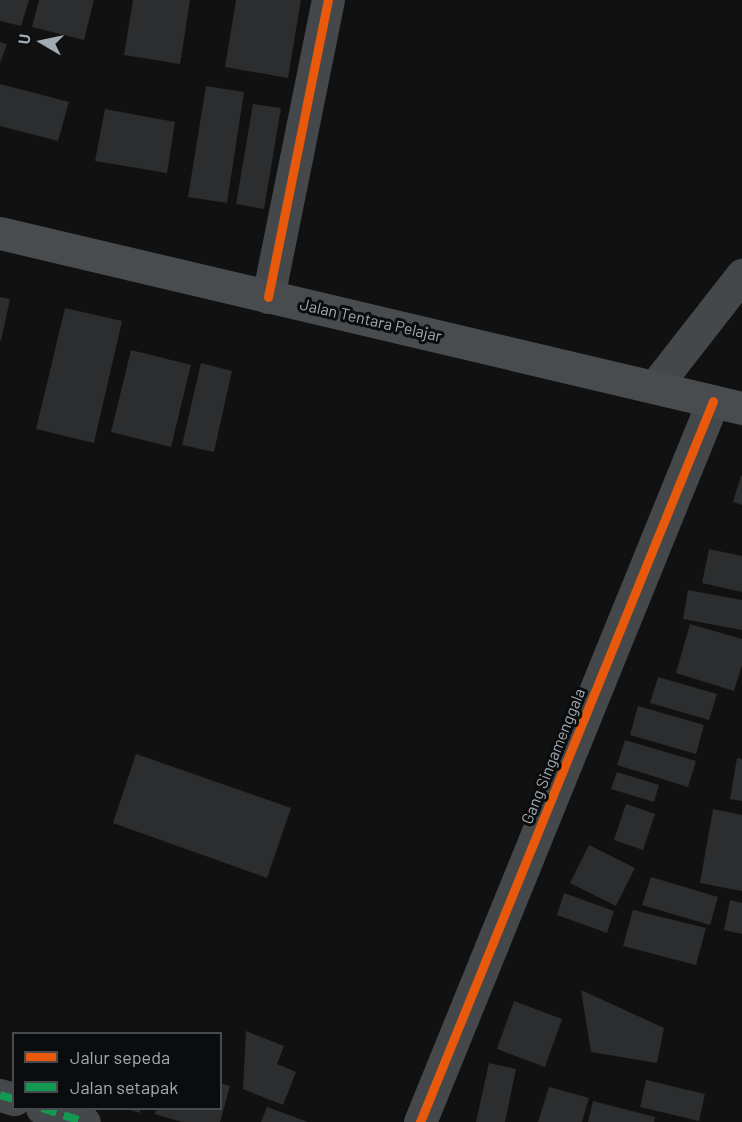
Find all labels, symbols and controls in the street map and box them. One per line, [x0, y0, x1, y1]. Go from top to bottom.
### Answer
north arrow [12, 12, 72, 72]
text: U [14, 33, 34, 46]
street label: Jalan Tentara Pelajar [298, 294, 444, 346]
street label: Gang Singamenggala [517, 685, 589, 827]
legend [12, 1032, 222, 1110]
text: Jalur sepeda [70, 1046, 170, 1068]
text: Jalan setapak [70, 1076, 178, 1098]

